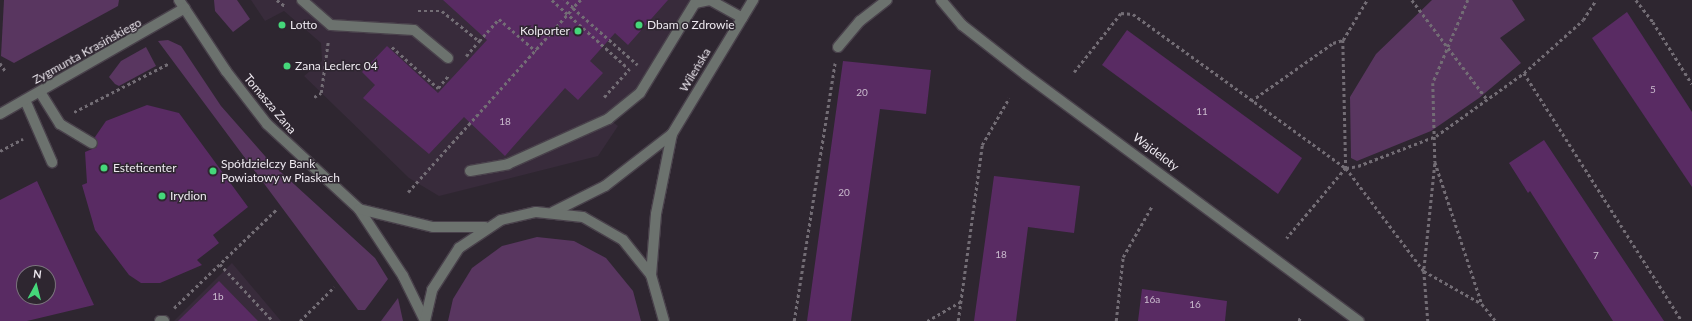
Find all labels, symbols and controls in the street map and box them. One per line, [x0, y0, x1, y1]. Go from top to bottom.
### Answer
street label: Zygmunta Krasińskiego [30, 15, 144, 87]
place label: Lotto [290, 18, 317, 32]
place label: Dbam o Zdrowie [647, 18, 735, 32]
marker: Lotto [277, 20, 287, 30]
marker: Dbam o Zdrowie [634, 20, 644, 30]
place label: Kolporter [520, 24, 570, 38]
marker: Kolporter [573, 26, 583, 36]
street label: Wileńska [676, 46, 714, 94]
place label: Zana Leclerc 04 [295, 59, 378, 73]
marker: Zana Leclerc 04 [282, 61, 292, 71]
street label: Tomasza Zana [241, 71, 299, 137]
house number: 5 [1650, 84, 1656, 96]
house number: 20 [856, 87, 868, 99]
house number: 11 [1196, 106, 1208, 118]
house number: 18 [499, 116, 511, 128]
street label: Wajdeloty [1130, 130, 1182, 174]
place label: Spółdzielczy Bank Powiatowy w Piaskach [221, 157, 341, 185]
place label: Esteticenter [113, 161, 177, 175]
marker: Esteticenter [98, 162, 110, 174]
marker: Spółdzielczy Bank Powiatowy w Piaskach [208, 166, 218, 176]
house number: 20 [838, 187, 850, 199]
place label: Irydion [170, 189, 207, 203]
marker: Irydion [157, 191, 167, 201]
house number: 18 [995, 249, 1007, 261]
house number: 7 [1593, 250, 1599, 262]
north arrow [16, 265, 56, 305]
text: N [32, 267, 42, 281]
house number: 1b [212, 291, 224, 303]
house number: 16a [1144, 294, 1160, 306]
house number: 16 [1189, 299, 1201, 311]

